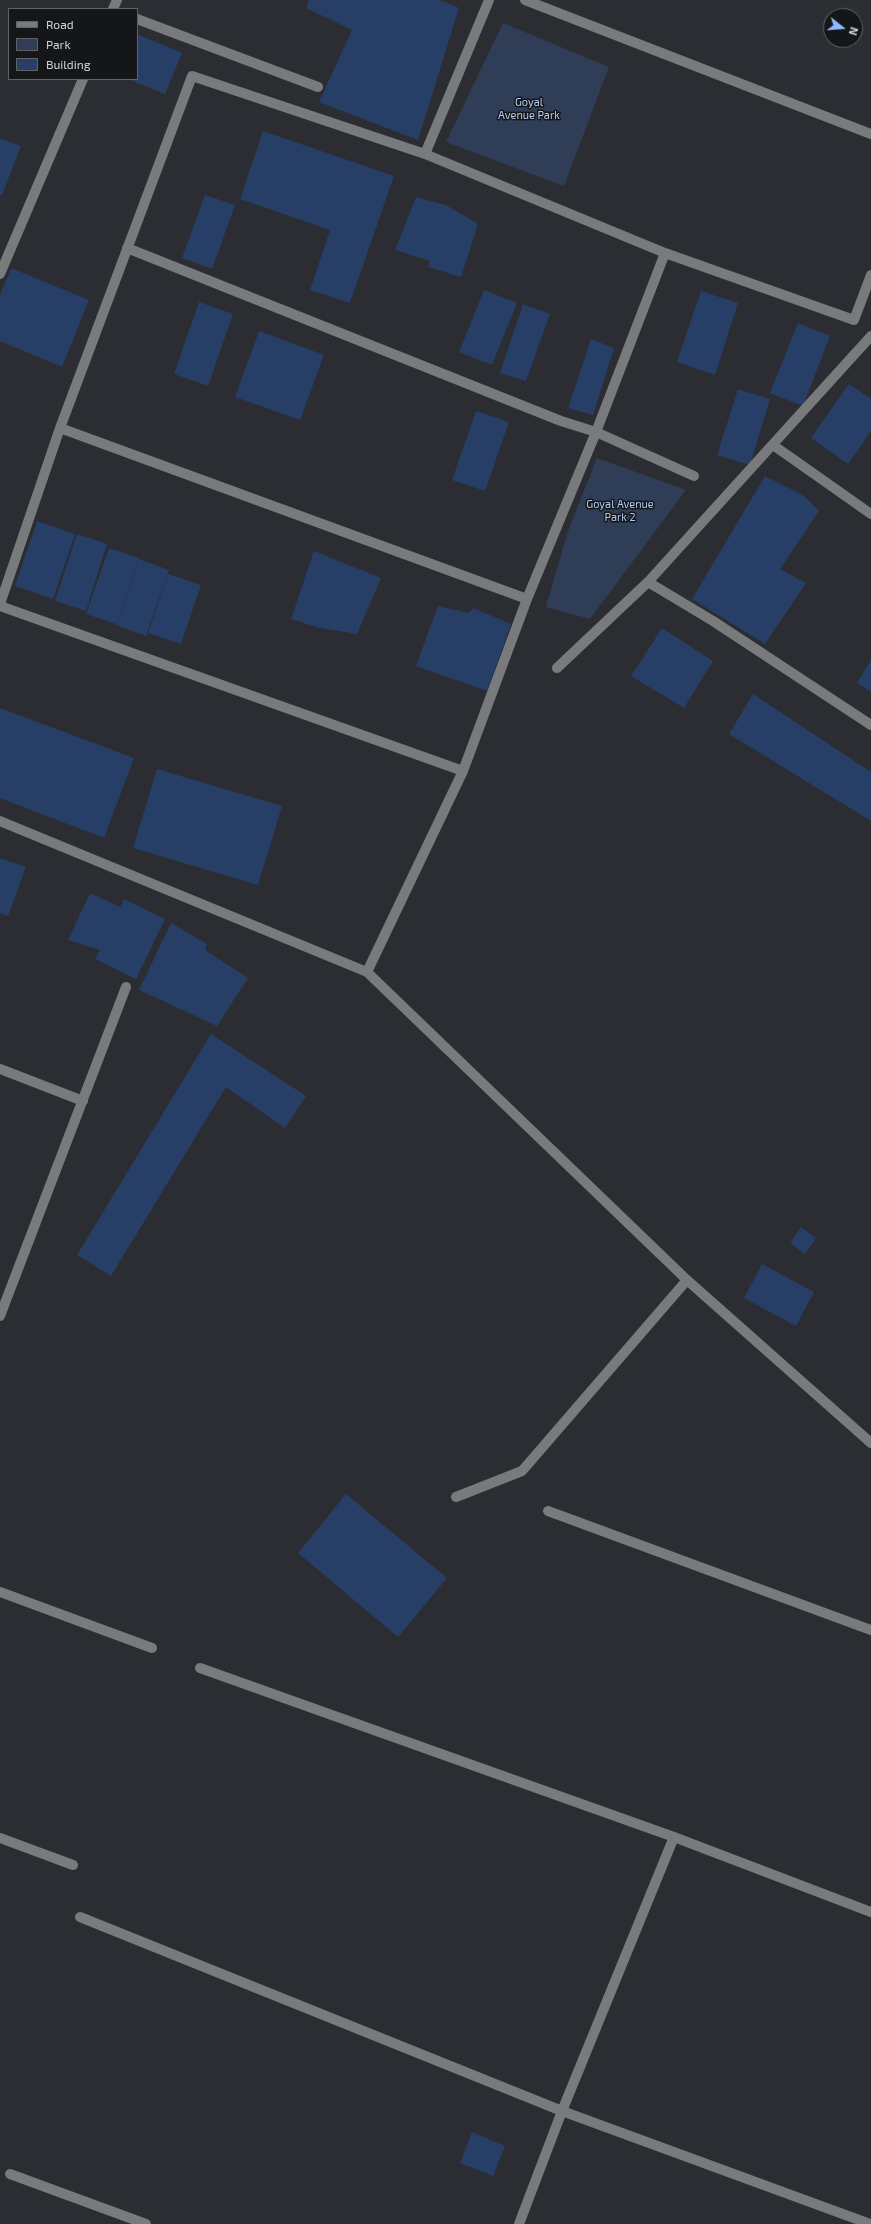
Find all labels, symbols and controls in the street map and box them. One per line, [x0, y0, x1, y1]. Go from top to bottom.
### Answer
legend [8, 8, 138, 80]
north arrow [823, 8, 863, 48]
text: Road [46, 17, 74, 31]
text: N [847, 26, 861, 37]
text: Park [46, 37, 71, 51]
text: Building [46, 57, 90, 71]
park label: Goyal Avenue Park [498, 95, 560, 121]
park label: Goyal Avenue Park 2 [586, 497, 654, 523]

